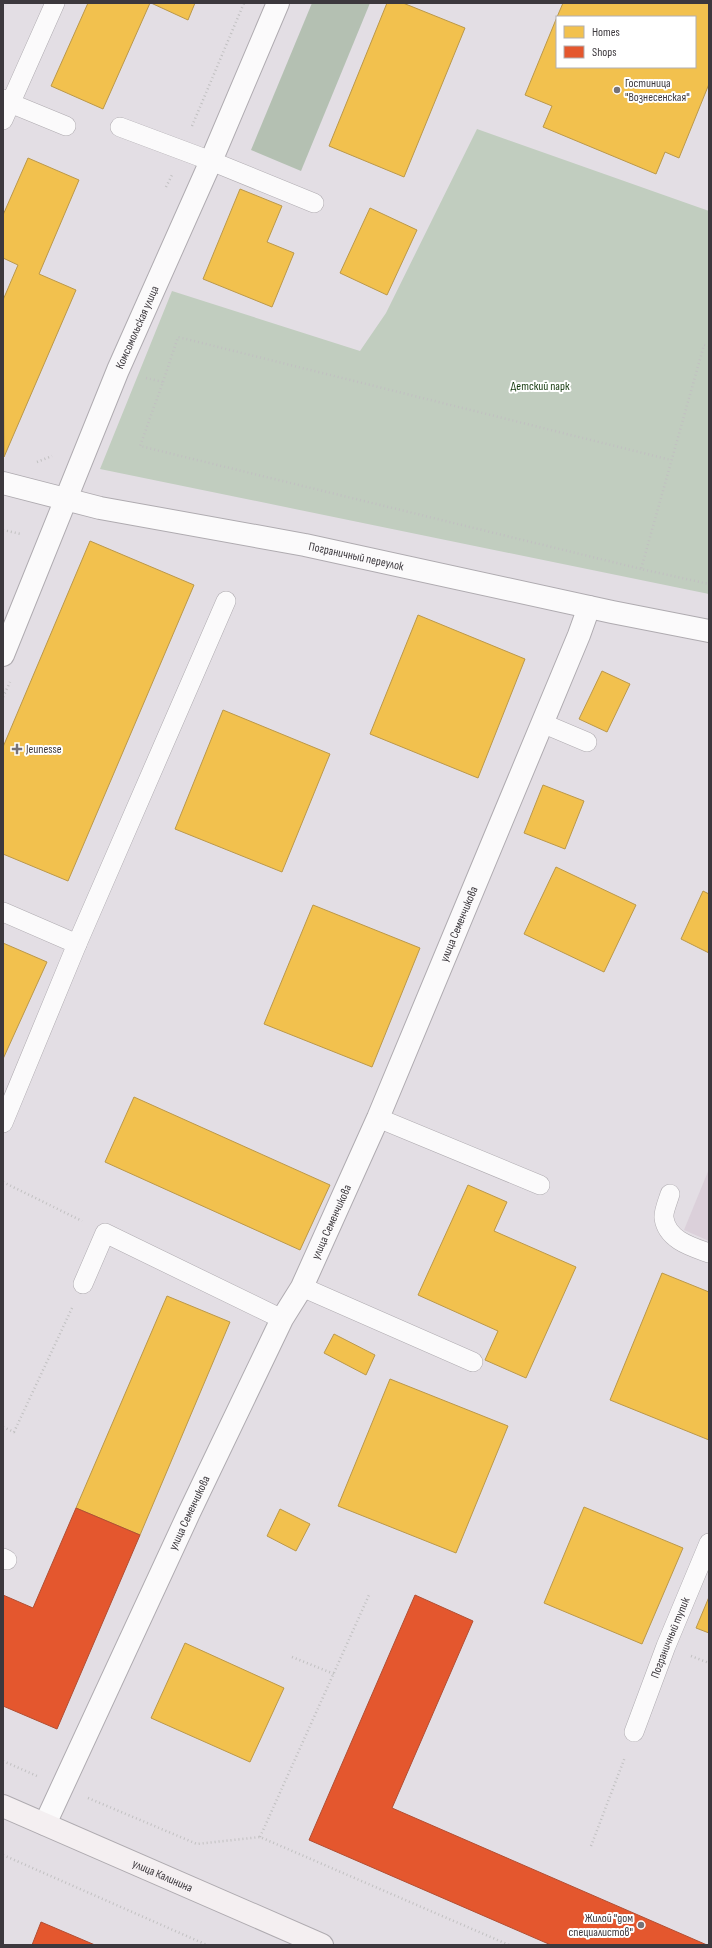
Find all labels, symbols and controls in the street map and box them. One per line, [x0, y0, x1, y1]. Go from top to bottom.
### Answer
legend [556, 16, 696, 68]
text: Homes [592, 25, 620, 40]
text: Shops [592, 45, 617, 60]
place label: Гостиница "Вознесенская" [625, 76, 690, 105]
marker: Гостиница "Вознесенская" [612, 85, 622, 95]
street label: Комсомольская улица [112, 283, 163, 371]
park label: Детский парк [511, 379, 570, 394]
street label: Пограничный переулок [307, 539, 406, 574]
place label: Jeunesse [25, 742, 62, 757]
marker: Jeunesse [11, 743, 23, 755]
street label: улица Семенчикова [437, 884, 482, 964]
street label: улица Семенчикова [308, 1182, 355, 1262]
street label: улица Семенчикова [166, 1473, 214, 1553]
street label: Пограничный тупик [648, 1595, 694, 1680]
street label: улица Калинина [130, 1856, 195, 1896]
place label: Жилой "дом специалистов" [569, 1911, 633, 1940]
marker: Жилой "дом специалистов" [636, 1920, 646, 1930]

